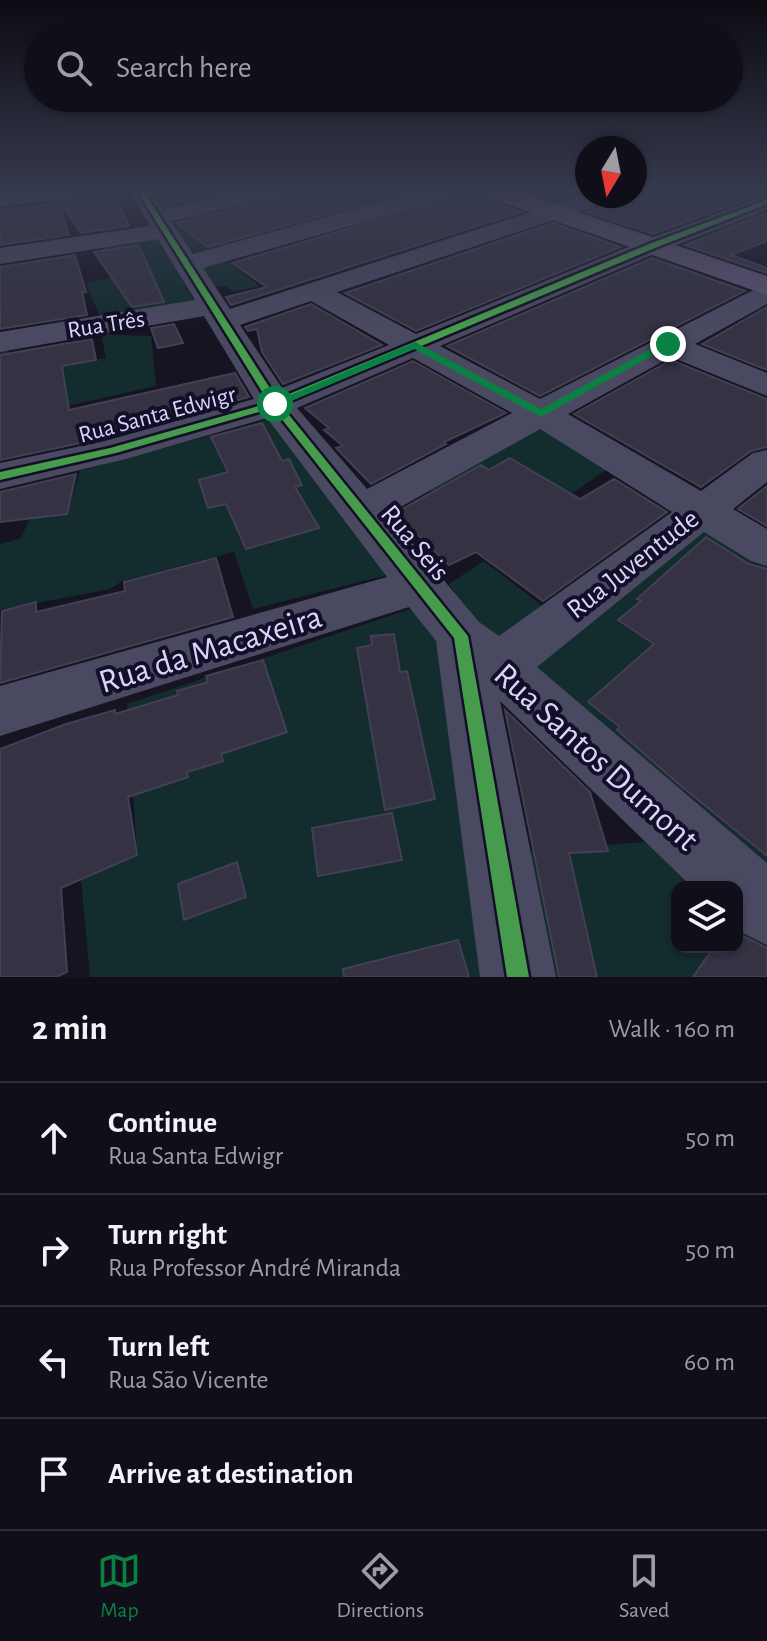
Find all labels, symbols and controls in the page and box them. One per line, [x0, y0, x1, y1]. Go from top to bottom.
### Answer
search box [24, 24, 743, 112]
icon: search [52, 46, 96, 90]
text: Search here [116, 53, 252, 83]
north arrow [575, 136, 647, 208]
street label: Rua Três [66, 307, 147, 343]
route end [650, 326, 686, 362]
street label: Rua Santa Edwigr [76, 382, 239, 447]
route start [257, 386, 293, 422]
street label: Rua Seis [375, 500, 454, 587]
street label: Rua Juventude [562, 505, 704, 624]
street label: Rua da Macaxeira [95, 600, 326, 700]
street label: Rua Santos Dumont [487, 657, 704, 858]
map controls [671, 881, 743, 953]
button: layers [671, 881, 743, 953]
text: 2 min [32, 1012, 107, 1046]
text: Walk · 160 m [608, 1016, 735, 1042]
text: Continue [108, 1108, 217, 1138]
icon: ahead [32, 1116, 76, 1160]
text: 50 m [685, 1125, 735, 1151]
text: Rua Santa Edwigr [108, 1143, 283, 1169]
text: Turn right [108, 1220, 227, 1250]
icon: right [32, 1228, 76, 1272]
text: 50 m [685, 1237, 735, 1263]
text: Rua Professor André Miranda [108, 1255, 401, 1281]
text: Turn left [108, 1332, 209, 1362]
icon: left [32, 1340, 76, 1384]
text: 60 m [684, 1349, 735, 1375]
text: Rua São Vicente [108, 1367, 269, 1393]
icon: arrive [32, 1452, 76, 1496]
text: Arrive at destination [108, 1459, 354, 1489]
tab: Map [97, 1549, 141, 1623]
tab: Directions [336, 1549, 424, 1623]
tab: Saved [619, 1549, 669, 1623]

